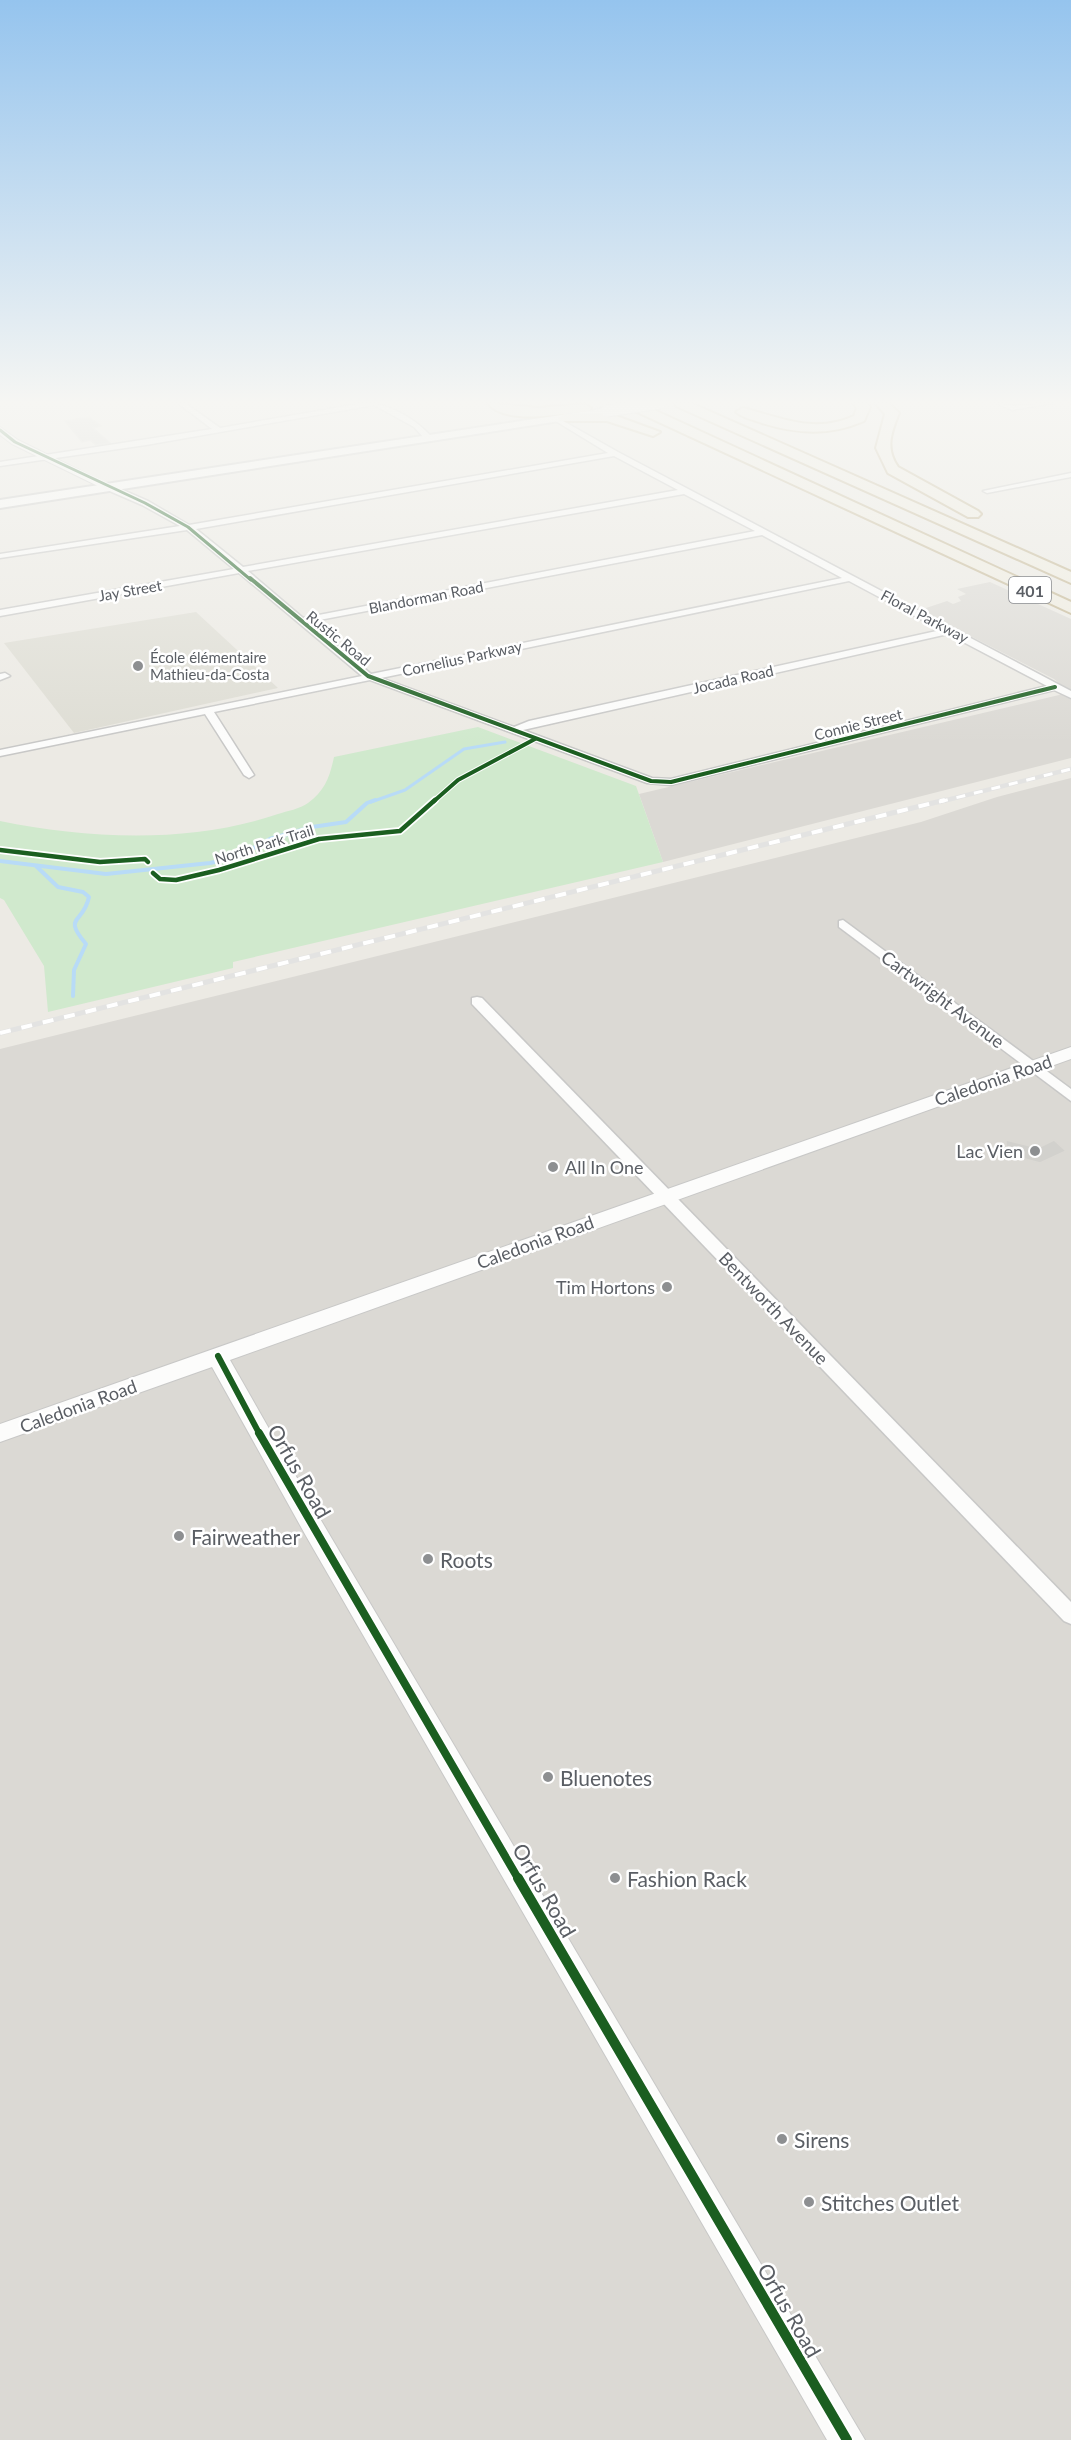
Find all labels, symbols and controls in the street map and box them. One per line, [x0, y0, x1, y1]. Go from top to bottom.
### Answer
street label: Jay Street [97, 575, 164, 604]
street label: Blandorman Road [367, 577, 485, 617]
road number: 401 [1009, 577, 1051, 603]
street label: Floral Parkway [878, 585, 972, 647]
street label: Rustic Road [303, 607, 375, 669]
street label: Cornelius Parkway [400, 636, 524, 679]
place label: École élémentaire Mathieu-da-Costa [150, 648, 269, 683]
marker: École élémentaire Mathieu-da-Costa [131, 659, 145, 673]
street label: Jocada Road [691, 661, 775, 697]
street label: Connie Street [812, 704, 904, 744]
street label: North Park Trail [212, 820, 316, 868]
street label: Cartwright Avenue [877, 946, 1009, 1052]
street label: Caledonia Road [931, 1050, 1055, 1110]
place label: Lac Vien [956, 1140, 1023, 1162]
marker: Lac Vien [1028, 1144, 1042, 1158]
place label: All In One [565, 1156, 644, 1178]
marker: All In One [546, 1160, 560, 1174]
street label: Caledonia Road [474, 1211, 596, 1273]
street label: Bentworth Avenue [715, 1247, 833, 1369]
place label: Tim Hortons [556, 1276, 655, 1298]
marker: Tim Hortons [660, 1280, 674, 1294]
street label: Caledonia Road [17, 1375, 139, 1437]
street label: Orfus Road [263, 1420, 337, 1522]
place label: Fairweather [191, 1524, 301, 1549]
marker: Fairweather [172, 1529, 186, 1543]
place label: Roots [440, 1547, 493, 1572]
marker: Roots [421, 1552, 435, 1566]
place label: Bluenotes [560, 1765, 652, 1790]
marker: Bluenotes [541, 1770, 555, 1784]
street label: Orfus Road [508, 1839, 582, 1941]
place label: Fashion Rack [627, 1866, 747, 1891]
marker: Fashion Rack [608, 1871, 622, 1885]
place label: Sirens [794, 2127, 849, 2152]
marker: Sirens [775, 2132, 789, 2146]
place label: Stitches Outlet [821, 2190, 959, 2215]
marker: Stitches Outlet [802, 2195, 816, 2209]
street label: Orfus Road [753, 2259, 827, 2361]

